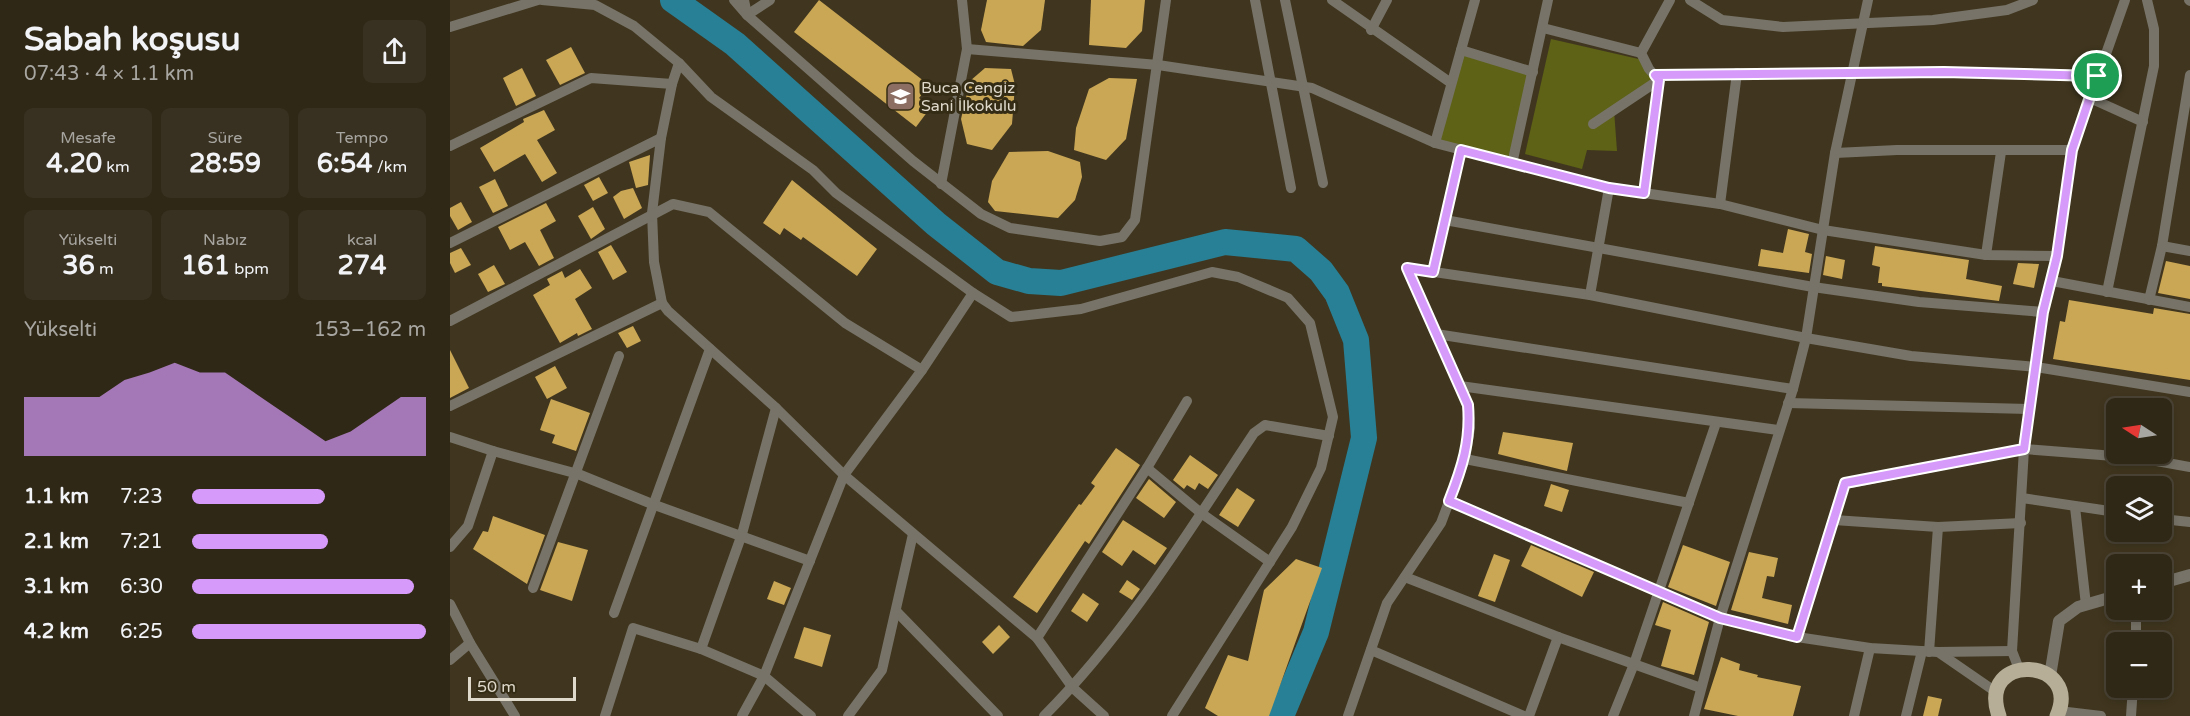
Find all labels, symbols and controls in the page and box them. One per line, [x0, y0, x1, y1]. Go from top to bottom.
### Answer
text: Sabah koşusu [24, 20, 241, 59]
button: share [363, 20, 426, 83]
pin [2071, 50, 2122, 101]
icon: arrive [2080, 59, 2113, 92]
text: 07:43 · 4 × 1.1 km [24, 62, 194, 86]
place label: Buca Cengiz Sani İlkokulu [921, 78, 1017, 116]
school or university icon: Buca Cengiz Sani İlkokulu [884, 80, 916, 112]
text: Mesafe [60, 128, 116, 148]
text: Süre [208, 128, 242, 148]
text: Tempo [336, 128, 388, 148]
text: 4.20 [46, 148, 102, 179]
text: 28:59 [189, 148, 261, 179]
text: 6:54 [317, 148, 373, 179]
text: km [102, 157, 130, 177]
text: /km [373, 157, 407, 177]
text: Yükselti [59, 230, 117, 250]
text: Nabız [203, 230, 247, 250]
text: kcal [347, 230, 377, 250]
text: 36 [62, 250, 95, 281]
text: 161 [181, 250, 230, 281]
text: 274 [338, 250, 386, 281]
text: m [95, 259, 114, 279]
text: bpm [230, 259, 269, 279]
text: Yükselti [24, 318, 97, 342]
text: 153–162 m [313, 318, 426, 342]
north arrow [2106, 398, 2172, 464]
map controls [2106, 398, 2172, 698]
button: layers [2106, 476, 2172, 542]
text: 1.1 km [24, 485, 89, 509]
text: 7:23 [120, 485, 163, 509]
text: 2.1 km [24, 530, 89, 554]
text: 7:21 [120, 530, 163, 554]
button: + [2106, 554, 2172, 620]
text: 3.1 km [24, 575, 89, 599]
text: 6:30 [120, 575, 163, 599]
text: 4.2 km [24, 620, 89, 644]
text: 6:25 [120, 620, 163, 644]
button: − [2106, 632, 2172, 698]
scale bar [468, 674, 576, 702]
text: 50 m [477, 677, 516, 697]

